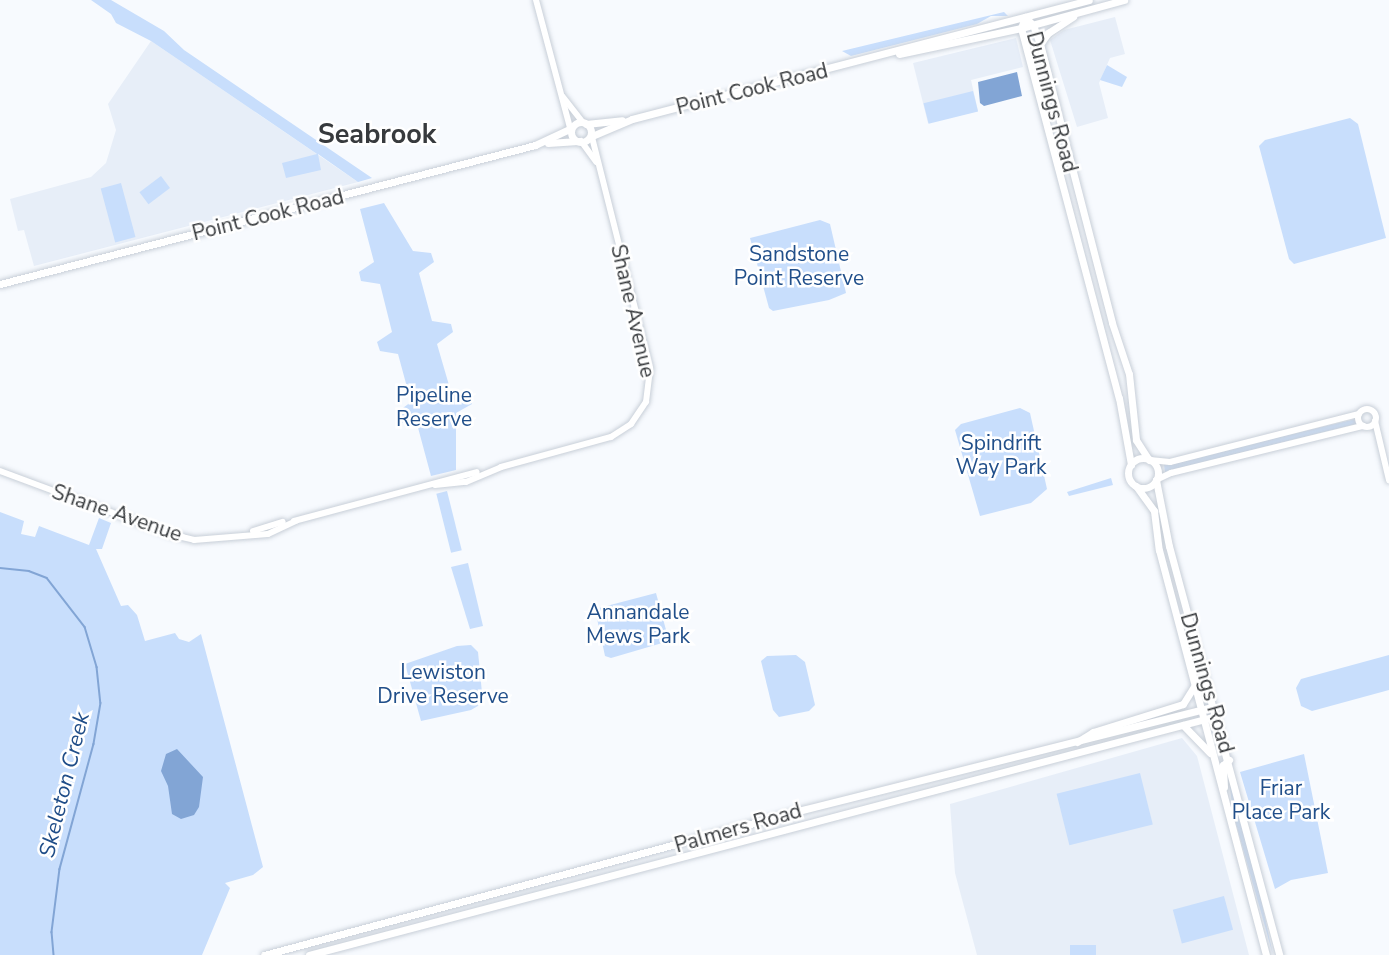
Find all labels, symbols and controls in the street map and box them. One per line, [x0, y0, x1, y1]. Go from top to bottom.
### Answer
street label: Dunnings Road [1021, 29, 1083, 175]
street label: Point Cook Road [673, 58, 831, 120]
district label: Seabrook [318, 119, 436, 151]
street label: Point Cook Road [189, 184, 347, 246]
park label: Sandstone Point Reserve [734, 241, 864, 291]
street label: Shane Avenue [605, 242, 661, 380]
park label: Pipeline Reserve [396, 382, 472, 432]
park label: Spindrift Way Park [955, 430, 1047, 480]
street label: Shane Avenue [49, 479, 185, 547]
park label: Annandale Mews Park [586, 599, 690, 649]
street label: Dunnings Road [1175, 610, 1239, 756]
park label: Lewiston Drive Reserve [377, 659, 509, 709]
water label: Skeleton Creek [34, 710, 96, 860]
park label: Friar Place Park [1232, 775, 1330, 825]
street label: Palmers Road [672, 798, 804, 858]

